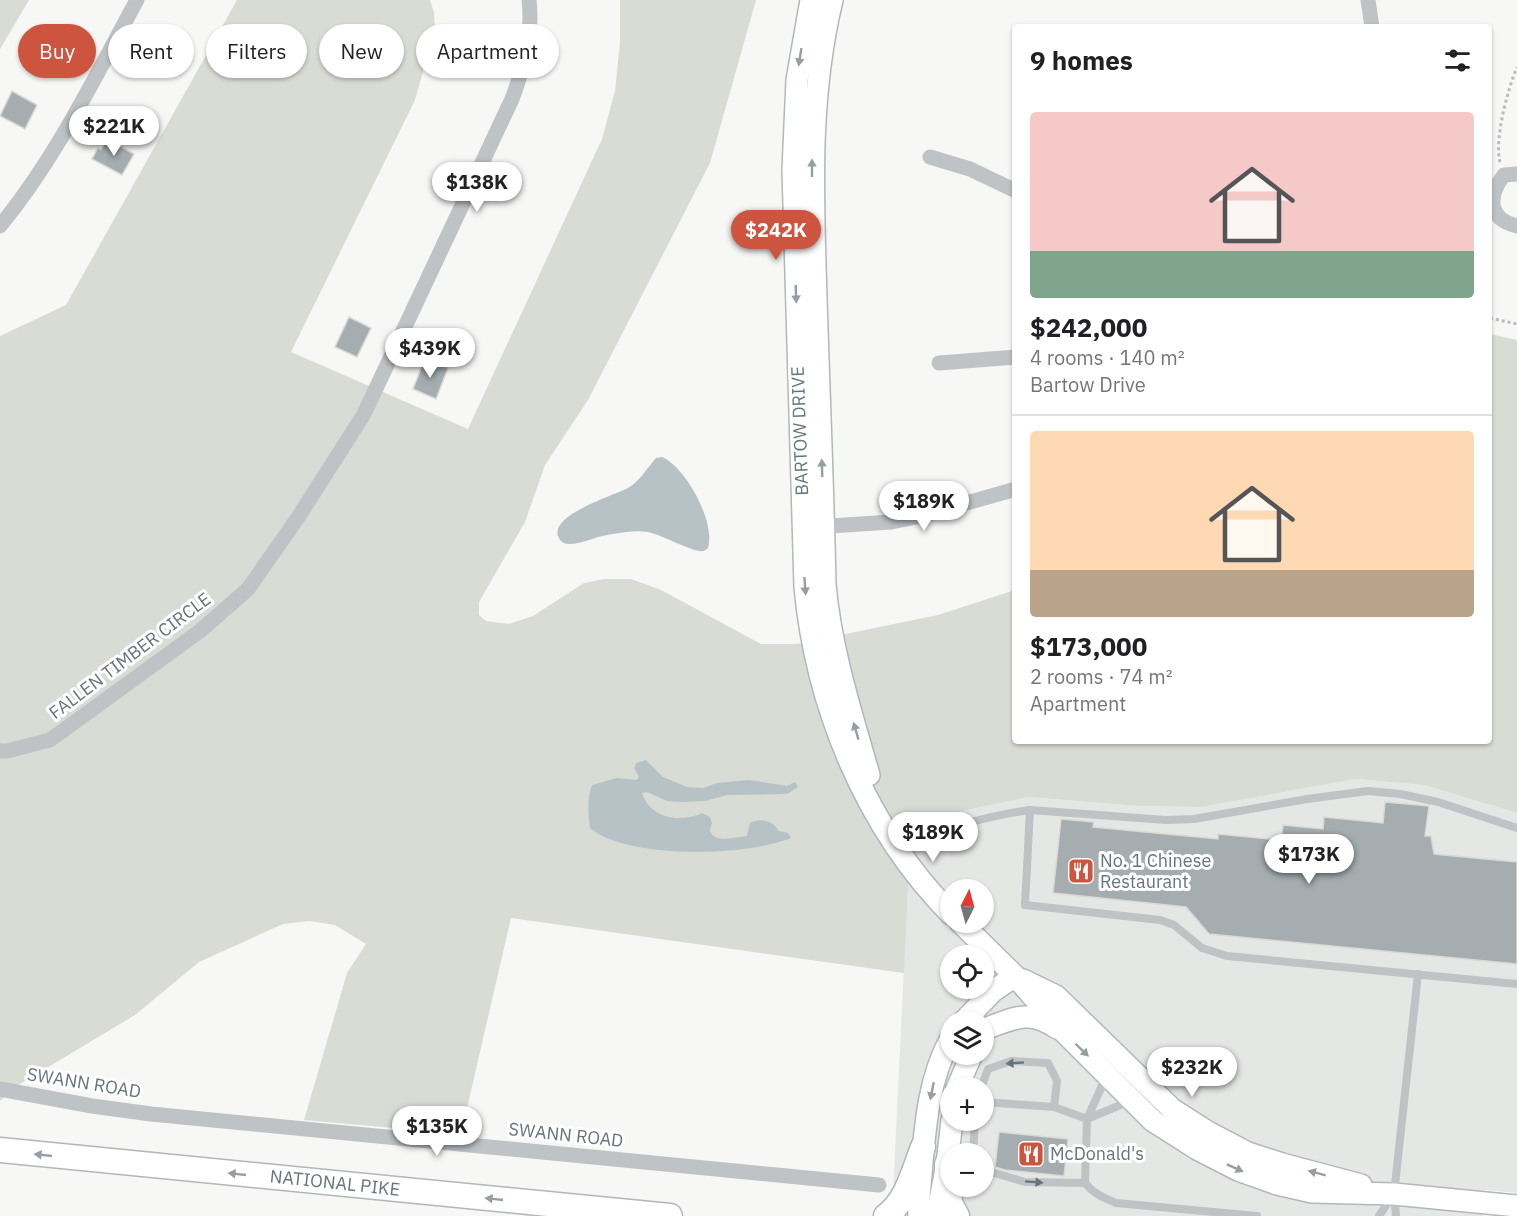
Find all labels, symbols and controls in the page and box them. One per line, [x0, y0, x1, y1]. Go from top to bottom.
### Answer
chip: Buy [18, 24, 96, 78]
chip: Rent [108, 24, 194, 78]
chip: Filters [206, 24, 307, 78]
chip: New [319, 24, 404, 78]
chip: Apartment [416, 24, 559, 78]
text: 9 homes [1030, 43, 1133, 77]
icon: filters [1441, 44, 1474, 77]
one-way arrow [795, 48, 804, 67]
pin: $221K [72, 106, 156, 157]
text: $221K [83, 112, 145, 139]
icon: home [1198, 151, 1306, 259]
one-way arrow [808, 159, 817, 178]
pin: $138K [435, 162, 519, 213]
text: $138K [446, 168, 508, 195]
pin: $242K [734, 210, 818, 261]
text: $242K [745, 216, 807, 243]
one-way arrow [792, 284, 801, 303]
text: $242,000 [1030, 310, 1147, 344]
pin: $439K [388, 328, 472, 379]
text: $439K [399, 334, 461, 361]
text: 4 rooms · 140 m² [1030, 344, 1185, 371]
street label: BARTOW DRIVE [786, 366, 813, 496]
text: Bartow Drive [1030, 371, 1146, 398]
one-way arrow [817, 459, 827, 478]
icon: home [1198, 470, 1306, 578]
pin: $189K [882, 481, 966, 532]
text: $189K [893, 487, 955, 514]
one-way arrow [801, 577, 810, 596]
street label: FALLEN TIMBER CIRCLE [44, 587, 215, 724]
text: $173,000 [1030, 629, 1147, 663]
text: 2 rooms · 74 m² [1030, 663, 1173, 690]
text: Apartment [1030, 690, 1126, 717]
one-way arrow [851, 722, 860, 740]
pin: $189K [891, 812, 975, 863]
text: $189K [902, 818, 964, 845]
pin: $173K [1267, 834, 1351, 885]
text: $173K [1278, 840, 1340, 867]
place label: No. 1 Chinese Restaurant [1100, 849, 1211, 893]
restaurant icon: No. 1 Chinese Restaurant [1066, 856, 1096, 886]
north arrow [940, 879, 994, 933]
map controls [940, 879, 994, 1197]
button: locate [940, 945, 994, 999]
button: layers [940, 1011, 994, 1065]
one-way arrow [1075, 1043, 1089, 1057]
pin: $232K [1150, 1047, 1234, 1098]
text: $232K [1161, 1053, 1223, 1080]
one-way arrow [1005, 1058, 1024, 1067]
street label: SWANN ROAD [25, 1062, 143, 1103]
button: + [940, 1077, 994, 1131]
one-way arrow [927, 1082, 936, 1101]
pin: $135K [395, 1106, 479, 1157]
text: $135K [406, 1112, 468, 1139]
street label: SWANN ROAD [508, 1117, 625, 1152]
restaurant icon: McDonald's [1016, 1139, 1046, 1169]
place label: McDonald's [1050, 1142, 1144, 1165]
button: − [940, 1143, 994, 1197]
one-way arrow [34, 1150, 53, 1160]
one-way arrow [1227, 1163, 1245, 1173]
street label: NATIONAL PIKE [269, 1164, 401, 1201]
one-way arrow [1308, 1168, 1326, 1177]
one-way arrow [228, 1169, 247, 1179]
one-way arrow [1024, 1178, 1043, 1187]
one-way arrow [484, 1194, 503, 1204]

